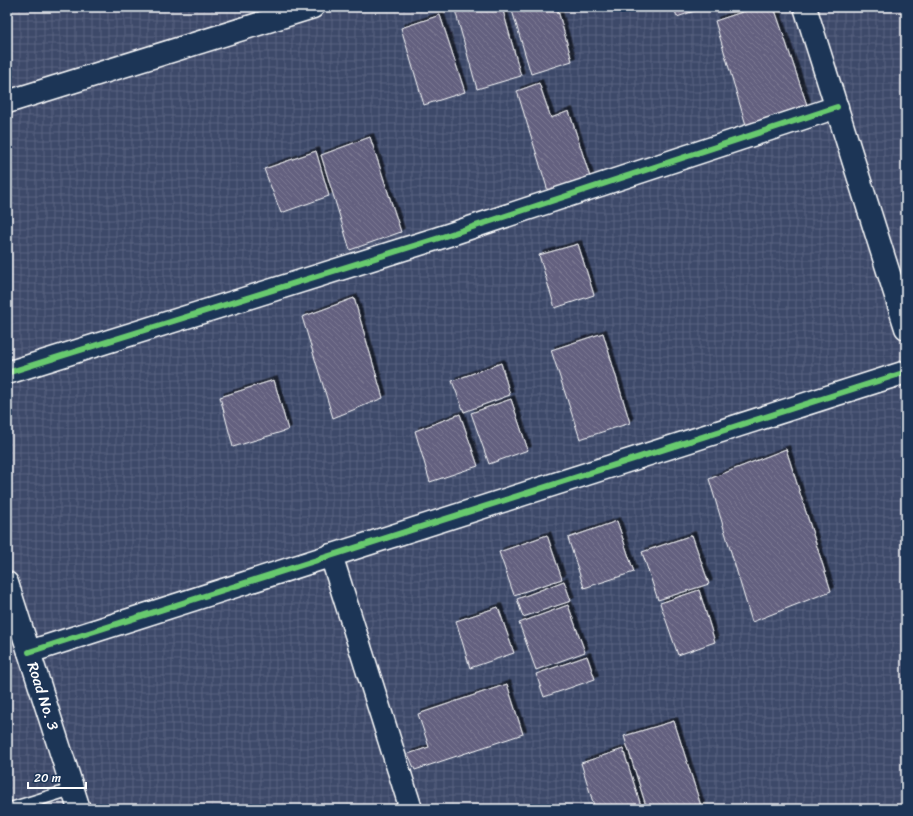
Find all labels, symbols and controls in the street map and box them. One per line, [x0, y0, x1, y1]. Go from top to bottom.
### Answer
street label: Road No. 3 [20, 658, 66, 734]
scale bar [28, 764, 86, 790]
text: 20 m [34, 767, 61, 789]

